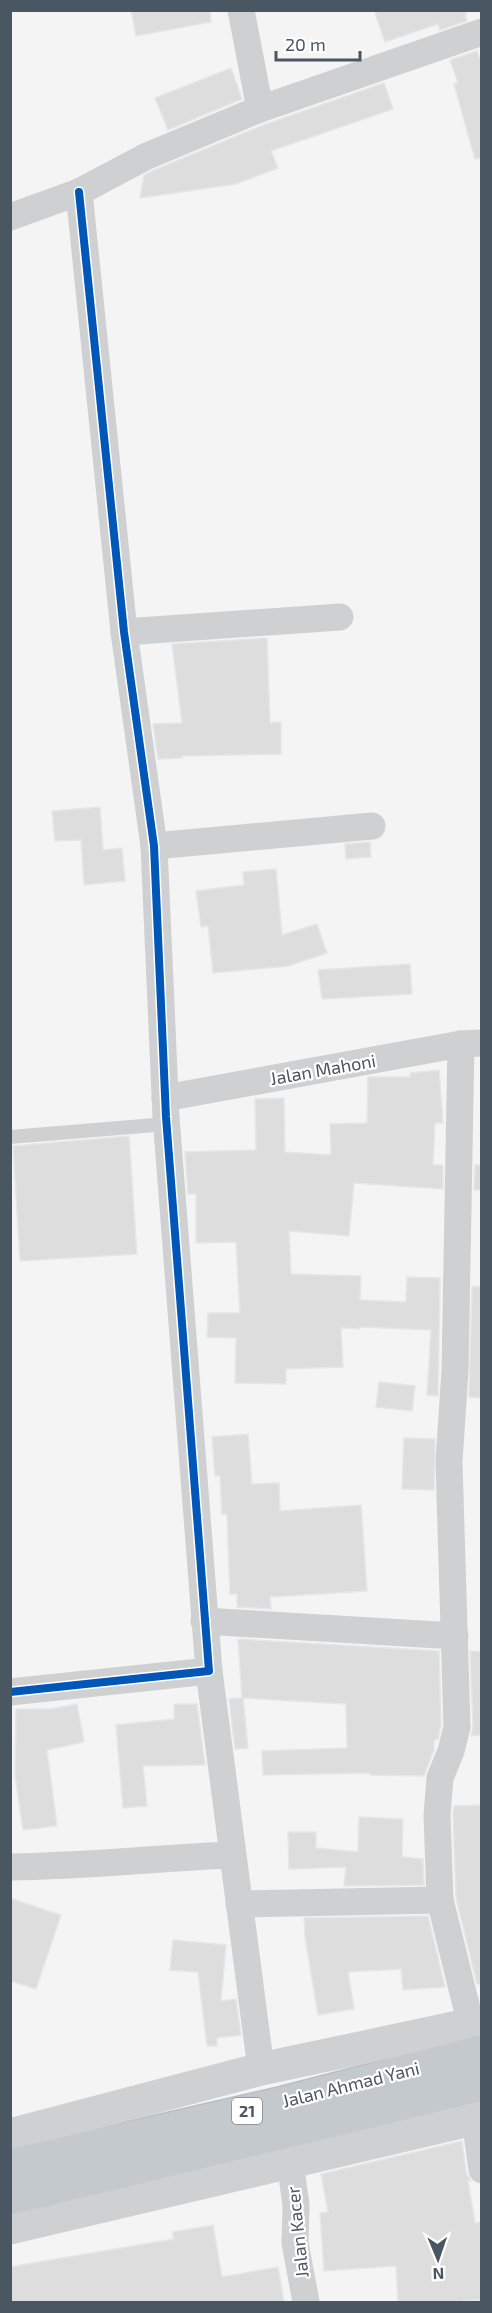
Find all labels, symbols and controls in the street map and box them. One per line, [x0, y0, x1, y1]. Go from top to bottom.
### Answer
scale bar [276, 24, 360, 62]
text: 20 m [285, 33, 326, 55]
street label: Jalan Mahoni [268, 1049, 377, 1089]
street label: Jalan Ahmad Yani [280, 2056, 422, 2112]
road number: 21 [232, 2098, 262, 2124]
street label: Jalan Kacer [281, 2185, 313, 2279]
north arrow [408, 2229, 468, 2289]
text: N [432, 2265, 445, 2284]

